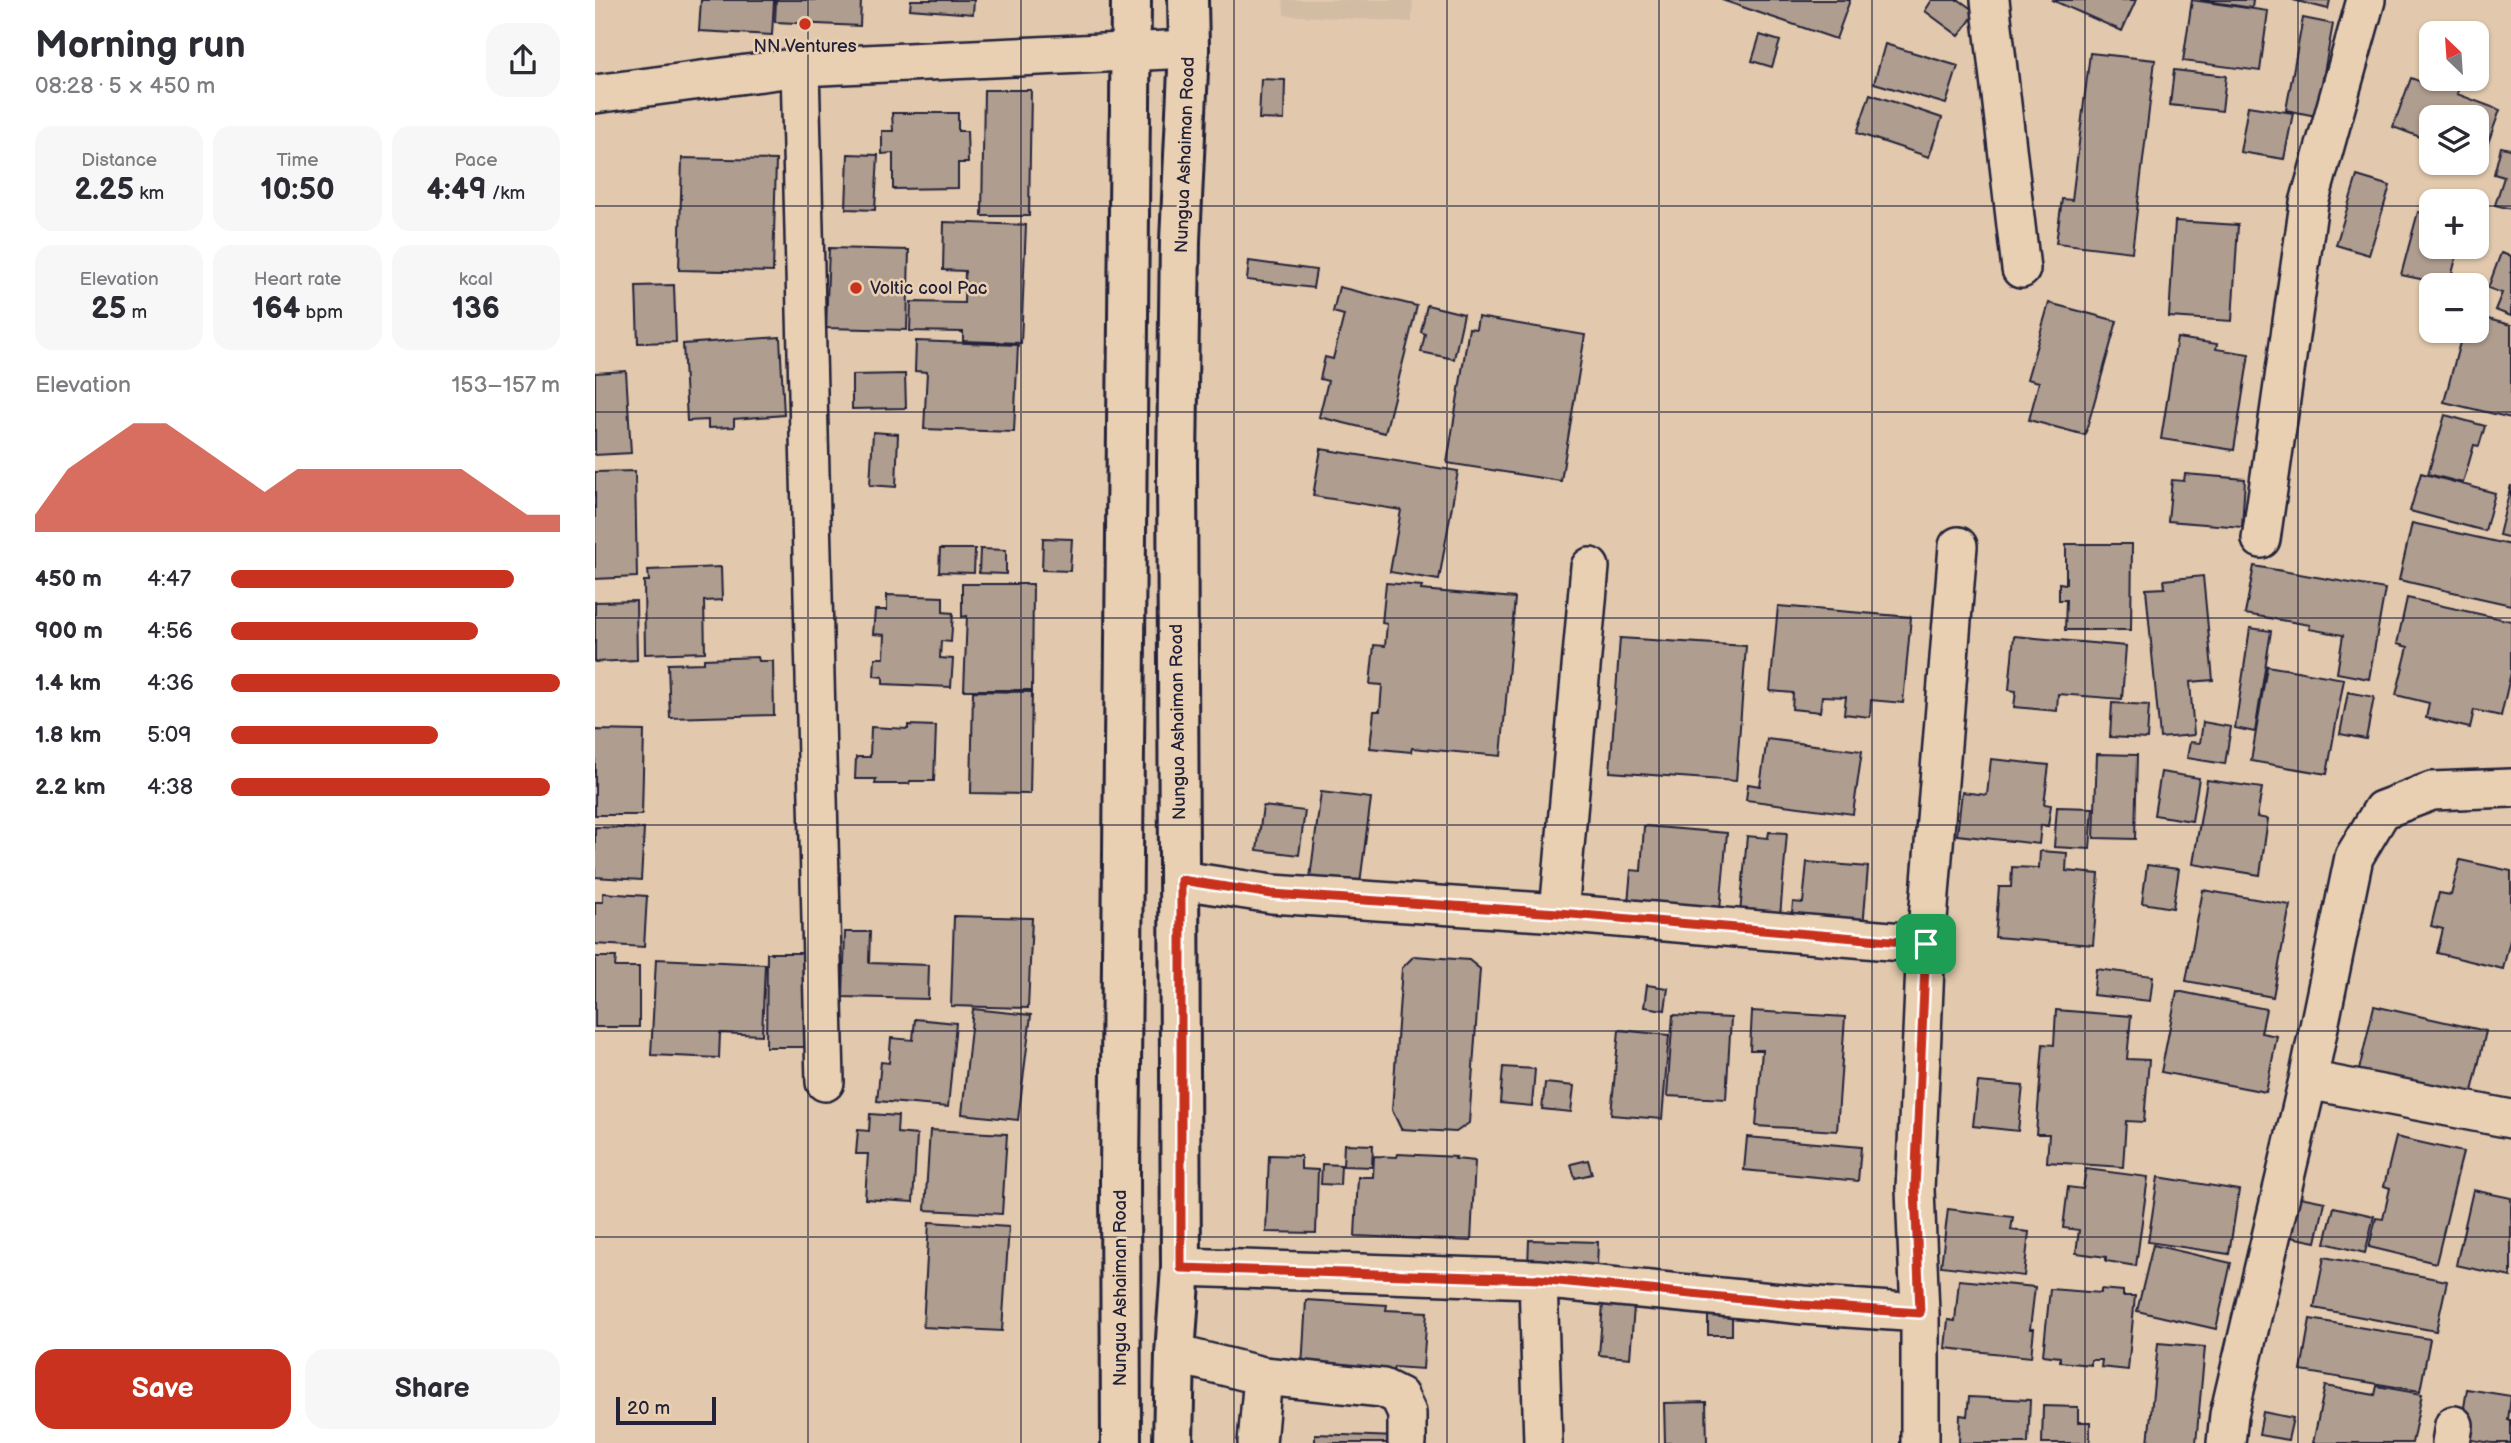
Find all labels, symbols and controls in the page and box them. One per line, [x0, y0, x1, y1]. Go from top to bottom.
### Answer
marker: NN Ventures [797, 16, 813, 32]
north arrow [2419, 21, 2489, 91]
map controls [2419, 21, 2489, 343]
text: Morning run [35, 23, 246, 68]
button: share [486, 23, 560, 97]
place label: NN Ventures [753, 36, 857, 57]
street label: Nungua Ashaiman Road [1171, 56, 1199, 254]
text: 08:28 · 5 × 450 m [35, 72, 215, 100]
button: layers [2419, 105, 2489, 175]
text: Distance [81, 149, 157, 172]
text: Time [276, 149, 319, 172]
text: Pace [454, 149, 497, 172]
text: 2.25 [74, 172, 134, 208]
text: 10:50 [260, 172, 335, 208]
text: 4:49 [426, 172, 487, 208]
text: km [134, 182, 164, 205]
text: /km [487, 182, 525, 205]
button: + [2419, 189, 2489, 259]
text: Elevation [80, 268, 159, 291]
text: Heart rate [254, 268, 341, 291]
text: kcal [459, 268, 493, 291]
button: − [2419, 273, 2489, 343]
place label: Voltic cool Pac [870, 278, 987, 299]
marker: Voltic cool Pac [848, 280, 864, 296]
text: 25 [91, 291, 126, 327]
text: 164 [252, 291, 300, 327]
text: 136 [452, 291, 500, 327]
text: m [126, 301, 147, 324]
text: bpm [300, 301, 343, 324]
text: Elevation [35, 371, 131, 399]
text: 153–157 m [451, 371, 560, 399]
text: 450 m [35, 565, 102, 593]
text: 4:47 [147, 565, 191, 593]
text: 900 m [35, 617, 103, 645]
text: 4:56 [147, 617, 193, 645]
street label: Nungua Ashaiman Road [1166, 624, 1190, 820]
text: 1.4 km [35, 669, 101, 697]
text: 4:36 [147, 669, 194, 697]
text: 1.8 km [35, 721, 101, 749]
text: 5:09 [147, 721, 192, 749]
text: 2.2 km [35, 773, 106, 801]
text: 4:38 [147, 773, 193, 801]
pin [1896, 914, 1956, 974]
icon: arrive [1907, 925, 1945, 963]
street label: Nungua Ashaiman Road [1110, 1190, 1131, 1386]
button: Save [35, 1349, 291, 1429]
button: Share [305, 1349, 560, 1429]
scale bar [616, 1394, 716, 1426]
text: 20 m [627, 1397, 670, 1420]

